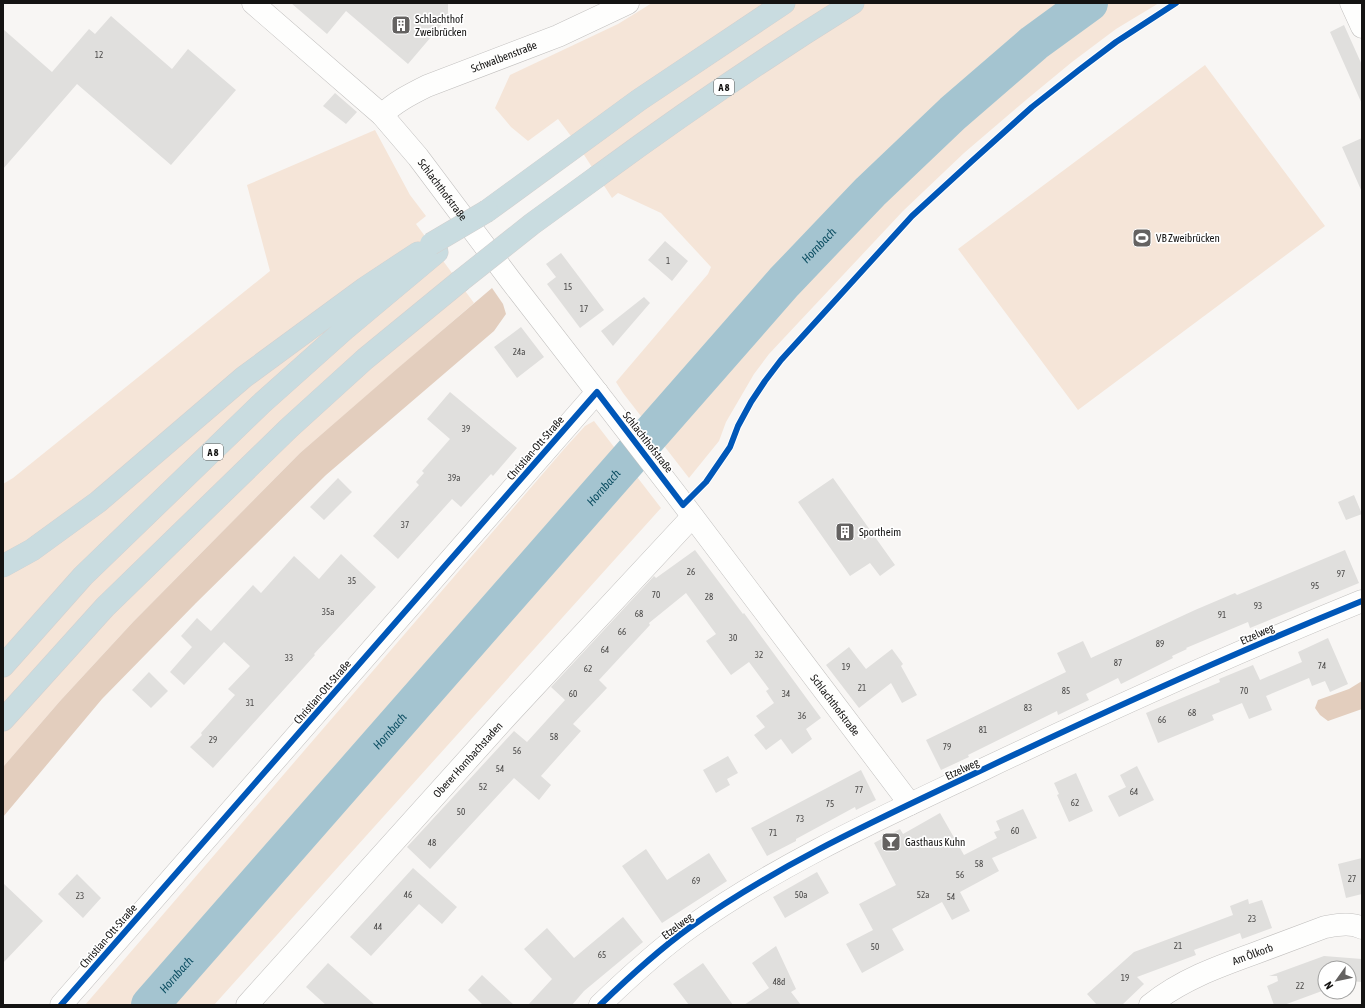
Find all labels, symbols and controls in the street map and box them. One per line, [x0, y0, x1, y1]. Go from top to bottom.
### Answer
place label: Schlachthof Zweibrücken [415, 13, 467, 38]
building icon: Schlachthof Zweibrücken [390, 14, 412, 36]
street label: Schwalbenstraße [469, 39, 538, 75]
house number: 12 [95, 50, 103, 60]
road number: A 8 [714, 79, 734, 95]
street label: Schlachthofstraße [416, 157, 469, 223]
water label: Hornbach [799, 225, 839, 266]
sports icon: VB Zweibrücken [1131, 227, 1153, 249]
place label: VB Zweibrücken [1156, 232, 1220, 244]
house number: 1 [666, 256, 670, 266]
house number: 15 [564, 282, 572, 292]
house number: 17 [580, 304, 588, 314]
house number: 24a [513, 347, 525, 357]
street label: Schlachthofstraße [621, 409, 675, 475]
street label: Christian-Ott-Straße [504, 414, 566, 482]
house number: 39 [462, 424, 470, 434]
road number: A 8 [203, 444, 223, 460]
water label: Hornbach [584, 467, 623, 509]
house number: 39a [448, 473, 460, 483]
house number: 37 [401, 520, 409, 530]
building icon: Sportheim [834, 521, 856, 543]
place label: Sportheim [859, 526, 901, 538]
house number: 26 [687, 567, 695, 577]
house number: 97 [1337, 569, 1345, 579]
house number: 35 [348, 576, 356, 586]
house number: 95 [1311, 581, 1319, 591]
house number: 70 [652, 590, 660, 600]
house number: 28 [705, 592, 713, 602]
house number: 93 [1254, 601, 1262, 611]
house number: 35a [322, 607, 334, 617]
house number: 68 [635, 609, 643, 619]
house number: 91 [1218, 610, 1226, 620]
street label: Etzelweg [1238, 621, 1276, 647]
house number: 66 [618, 627, 626, 637]
house number: 30 [729, 633, 737, 643]
house number: 89 [1156, 639, 1164, 649]
house number: 64 [601, 645, 609, 655]
house number: 32 [755, 650, 763, 660]
house number: 33 [285, 653, 293, 663]
street label: Christian-Ott-Straße [291, 658, 353, 726]
house number: 87 [1114, 658, 1122, 668]
house number: 74 [1318, 661, 1326, 671]
house number: 19 [842, 662, 850, 672]
house number: 62 [584, 664, 592, 674]
street label: Schlachthofstraße [808, 672, 862, 738]
house number: 21 [858, 683, 866, 693]
house number: 85 [1062, 686, 1070, 696]
house number: 70 [1240, 686, 1248, 696]
house number: 60 [569, 689, 577, 699]
house number: 34 [782, 689, 790, 699]
house number: 31 [246, 698, 254, 708]
house number: 83 [1024, 703, 1032, 713]
house number: 68 [1188, 708, 1196, 718]
water label: Hornbach [370, 710, 410, 752]
house number: 36 [798, 711, 806, 721]
house number: 66 [1158, 715, 1166, 725]
street label: Oberer Hornbachstaden [431, 719, 505, 800]
house number: 81 [979, 725, 987, 735]
house number: 58 [550, 732, 558, 742]
house number: 29 [209, 735, 217, 745]
house number: 79 [943, 742, 951, 752]
house number: 56 [513, 746, 521, 756]
street label: Etzelweg [943, 756, 981, 782]
house number: 54 [496, 764, 504, 774]
house number: 52 [479, 782, 487, 792]
house number: 77 [855, 785, 863, 795]
house number: 64 [1130, 787, 1138, 797]
house number: 62 [1071, 798, 1079, 808]
house number: 75 [826, 799, 834, 809]
house number: 50 [457, 807, 465, 817]
house number: 73 [796, 814, 804, 824]
house number: 60 [1011, 826, 1019, 836]
house number: 71 [769, 828, 777, 838]
bar icon: Gasthaus Kuhn [880, 831, 902, 853]
place label: Gasthaus Kuhn [905, 836, 965, 848]
house number: 48 [428, 838, 436, 848]
house number: 58 [975, 859, 983, 869]
house number: 56 [956, 870, 964, 880]
house number: 27 [1348, 874, 1356, 884]
house number: 69 [692, 876, 700, 886]
house number: 46 [404, 890, 412, 900]
house number: 50a [795, 890, 807, 900]
house number: 52a [917, 890, 929, 900]
house number: 23 [76, 891, 84, 901]
house number: 54 [947, 892, 955, 902]
street label: Christian-Ott-Straße [77, 902, 139, 970]
street label: Etzelweg [659, 910, 695, 942]
house number: 23 [1248, 914, 1256, 924]
house number: 44 [374, 922, 382, 932]
house number: 21 [1174, 941, 1182, 951]
street label: Am Ölkorb [1231, 941, 1275, 967]
house number: 50 [871, 942, 879, 952]
house number: 65 [598, 950, 606, 960]
water label: Hornbach [157, 954, 196, 996]
north arrow [1317, 960, 1357, 1000]
house number: 19 [1121, 973, 1129, 983]
house number: 48d [773, 977, 785, 987]
text: N [1322, 979, 1335, 991]
house number: 22 [1296, 981, 1304, 991]

